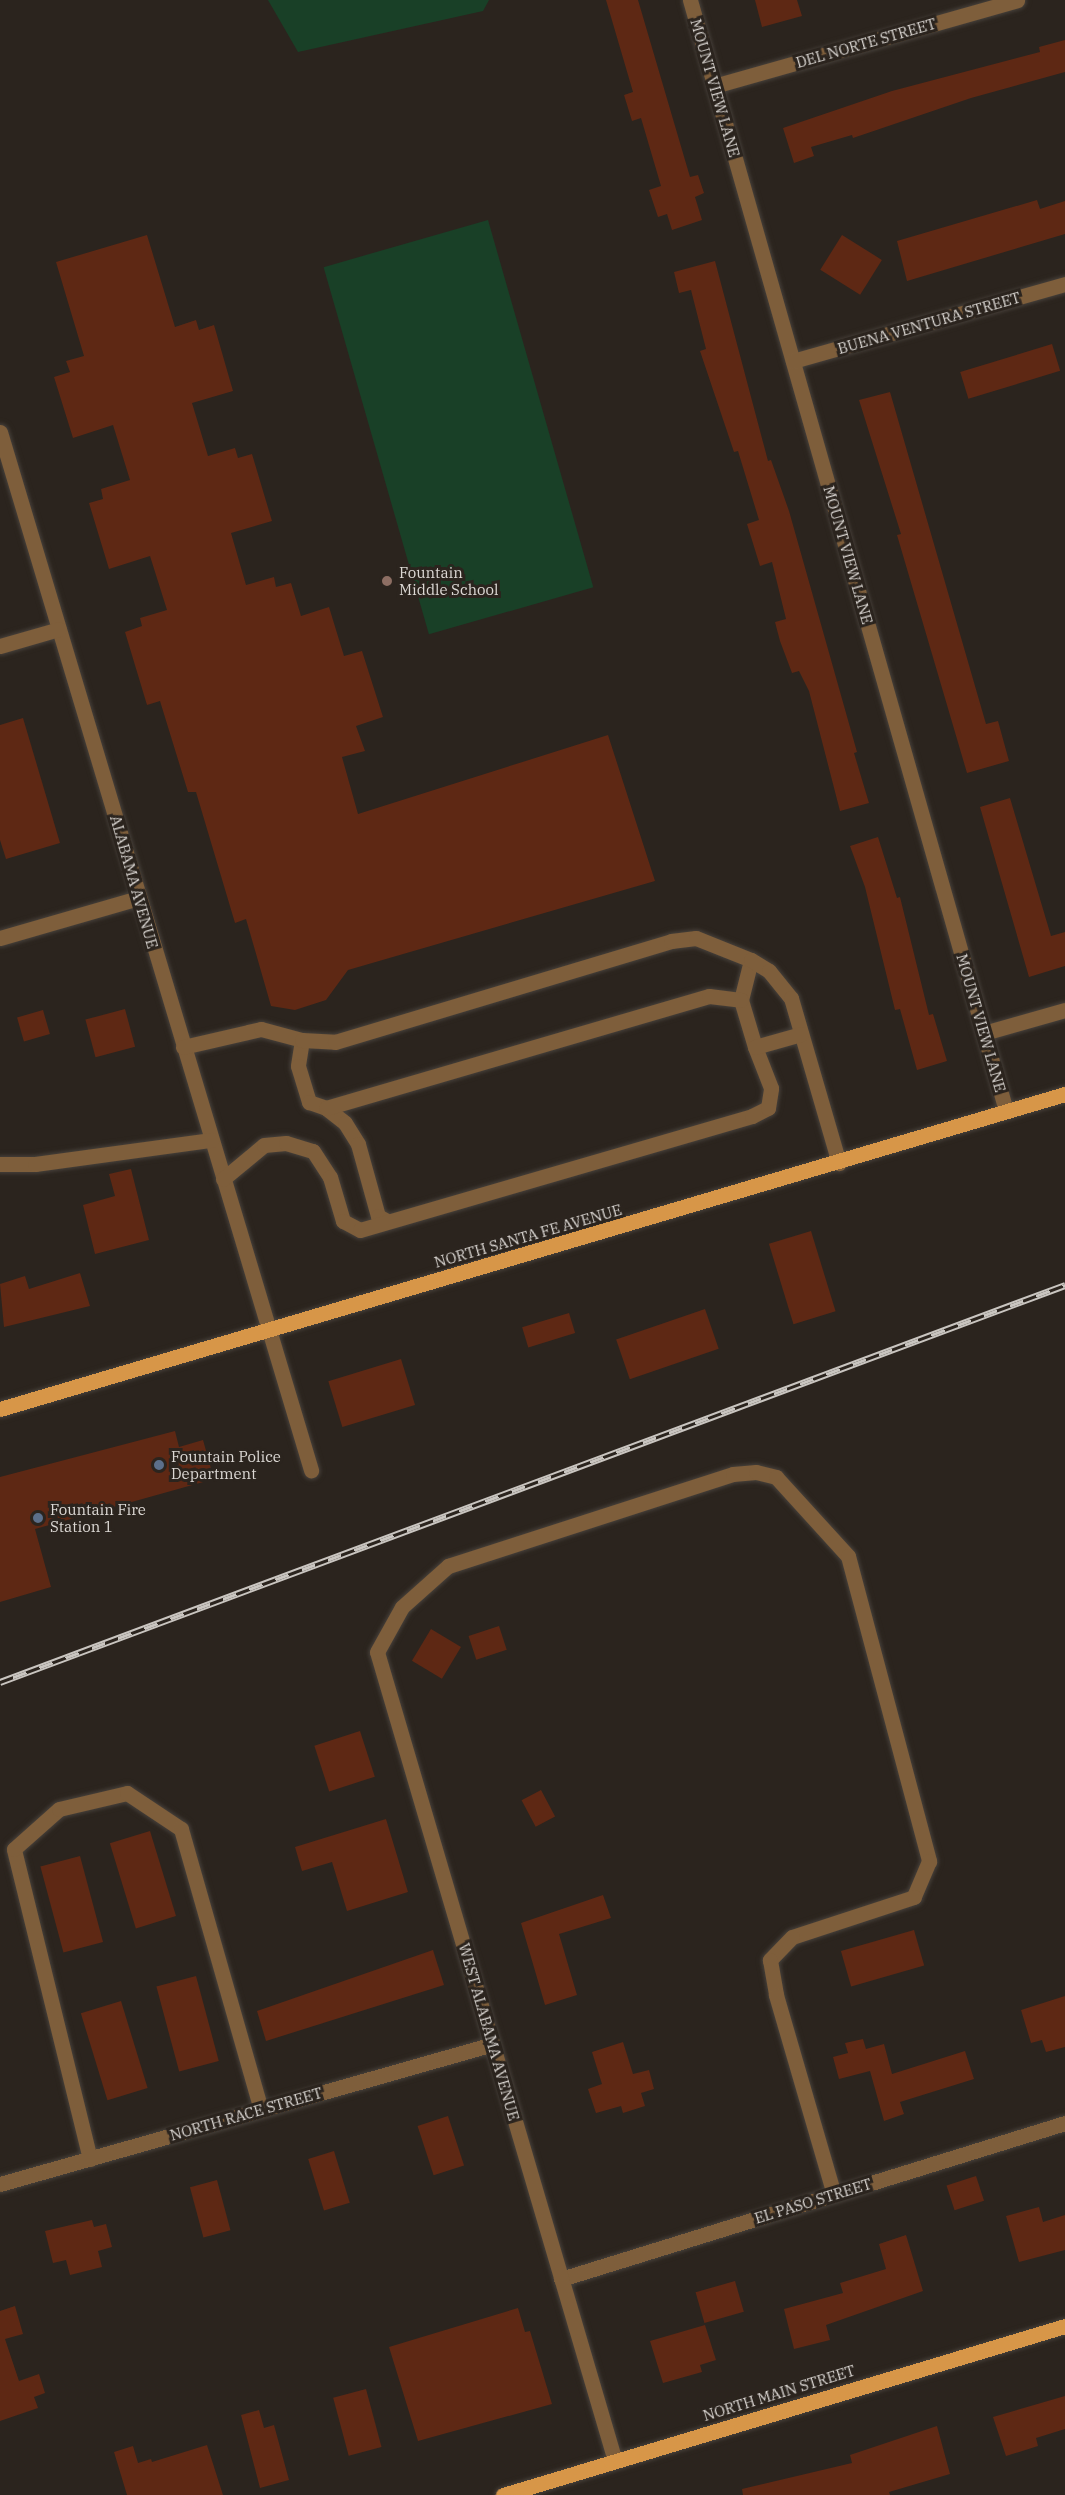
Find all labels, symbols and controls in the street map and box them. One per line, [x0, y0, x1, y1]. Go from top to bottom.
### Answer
street label: DEL NORTE STREET [794, 14, 938, 72]
street label: MOUNT VIEW LANE [687, 17, 743, 159]
street label: BUENA VENTURA STREET [835, 288, 1023, 358]
street label: MOUNT VIEW LANE [820, 484, 876, 626]
place label: Fountain Middle School [399, 563, 499, 598]
marker: Fountain Middle School [380, 574, 394, 588]
street label: ALABAMA AVENUE [106, 813, 162, 951]
street label: MOUNT VIEW LANE [953, 952, 1009, 1094]
street label: NORTH SANTA FE AVENUE [432, 1201, 624, 1271]
place label: Fountain Police Department [171, 1447, 281, 1482]
marker: Fountain Police Department [152, 1458, 166, 1472]
place label: Fountain Fire Station 1 [50, 1500, 146, 1535]
marker: Fountain Fire Station 1 [31, 1511, 45, 1525]
street label: WEST ALABAMA AVENUE [455, 1941, 523, 2123]
street label: NORTH RACE STREET [168, 2084, 324, 2144]
street label: EL PASO STREET [752, 2175, 874, 2227]
street label: NORTH MAIN STREET [701, 2361, 857, 2425]

